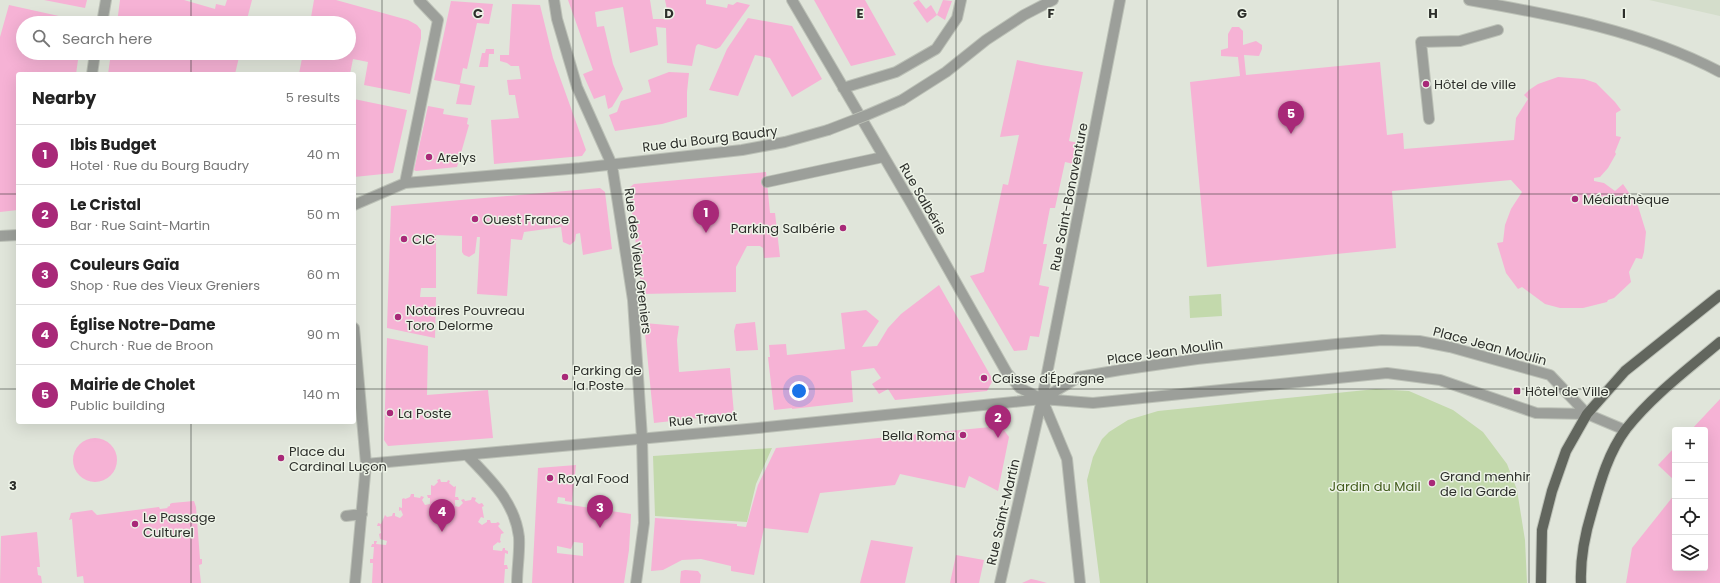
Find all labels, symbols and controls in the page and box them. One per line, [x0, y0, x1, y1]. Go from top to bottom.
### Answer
text: C [473, 4, 483, 23]
text: D [664, 4, 674, 23]
text: E [856, 4, 864, 23]
text: F [1047, 4, 1055, 23]
text: G [1237, 4, 1247, 23]
text: H [1428, 4, 1438, 23]
text: I [1622, 4, 1626, 23]
search box [16, 16, 356, 60]
icon: search [30, 27, 52, 49]
text: Search here [62, 28, 152, 49]
place label: Hôtel de ville [1434, 75, 1516, 94]
marker: Hôtel de ville [1421, 79, 1431, 89]
text: Nearby [32, 86, 96, 110]
text: 5 results [286, 88, 340, 107]
pin: 5 [1278, 101, 1304, 134]
street label: Rue du Bourg Baudry [641, 121, 779, 157]
street label: Rue Saint-Bonaventure [1045, 121, 1093, 273]
text: Ibis Budget [70, 134, 156, 155]
text: 1 [43, 145, 47, 164]
text: 40 m [307, 145, 340, 164]
place label: Arelys [437, 148, 476, 167]
marker: Arelys [424, 152, 434, 162]
text: Hotel · Rue du Bourg Baudry [70, 156, 249, 175]
street label: Rue Salbérie [895, 159, 951, 239]
street label: Rue des Vieux Greniers [620, 187, 656, 335]
place label: Médiathèque [1583, 190, 1669, 209]
text: Le Cristal [70, 194, 141, 215]
marker: Médiathèque [1570, 194, 1580, 204]
pin: 1 [693, 200, 719, 233]
text: 2 [41, 205, 49, 224]
text: 50 m [307, 205, 340, 224]
place label: Ouest France [483, 210, 569, 229]
marker: Ouest France [470, 214, 480, 224]
text: Bar · Rue Saint-Martin [70, 216, 210, 235]
place label: Parking Salbérie [731, 219, 835, 238]
marker: Parking Salbérie [838, 223, 848, 233]
place label: CIC [412, 230, 435, 249]
marker: CIC [399, 234, 409, 244]
text: Couleurs Gaïa [70, 254, 179, 275]
text: 3 [41, 265, 49, 284]
text: 60 m [307, 265, 340, 284]
text: Shop · Rue des Vieux Greniers [70, 276, 260, 295]
place label: Notaires Pouvreau Toro Delorme [406, 301, 525, 335]
marker: Notaires Pouvreau Toro Delorme [393, 312, 403, 322]
text: Église Notre-Dame [70, 314, 215, 335]
street label: Place Jean Moulin [1431, 322, 1549, 370]
text: 4 [41, 325, 49, 344]
text: 90 m [307, 325, 340, 344]
street label: Place Jean Moulin [1106, 334, 1224, 370]
text: Church · Rue de Broon [70, 336, 213, 355]
place label: Parking de la Poste [573, 361, 641, 395]
place label: Caisse d'Épargne [992, 369, 1104, 388]
marker: Parking de la Poste [560, 372, 570, 382]
marker: Caisse d'Épargne [979, 373, 989, 383]
text: Mairie de Cholet [70, 374, 195, 395]
your location [789, 381, 809, 401]
place label: Hôtel de Ville [1525, 382, 1609, 401]
text: 5 [41, 385, 49, 404]
text: 140 m [303, 385, 340, 404]
marker: Hôtel de Ville [1512, 386, 1522, 396]
text: Public building [70, 396, 165, 415]
place label: La Poste [398, 404, 451, 423]
pin: 2 [985, 405, 1011, 438]
street label: Rue Travot [668, 407, 738, 431]
marker: La Poste [385, 408, 395, 418]
place label: Bella Roma [882, 426, 955, 445]
map controls [1672, 427, 1708, 571]
button: + [1672, 427, 1708, 463]
marker: Bella Roma [958, 430, 968, 440]
place label: Place du Cardinal Luçon [289, 442, 387, 476]
marker: Place du Cardinal Luçon [276, 453, 286, 463]
street label: Rue Saint-Martin [982, 457, 1024, 567]
button: − [1672, 463, 1708, 499]
place label: Grand menhir de la Garde [1440, 467, 1531, 501]
place label: Royal Food [558, 469, 629, 488]
marker: Royal Food [545, 473, 555, 483]
text: 3 [9, 476, 17, 495]
park label: Jardin du Mail [1329, 477, 1421, 496]
marker: Grand menhir de la Garde [1427, 478, 1437, 488]
pin: 3 [587, 495, 613, 528]
pin: 4 [429, 499, 455, 532]
button: locate [1672, 499, 1708, 535]
place label: Le Passage Culturel [143, 508, 216, 542]
marker: Le Passage Culturel [130, 519, 140, 529]
button: layers [1672, 535, 1708, 571]

